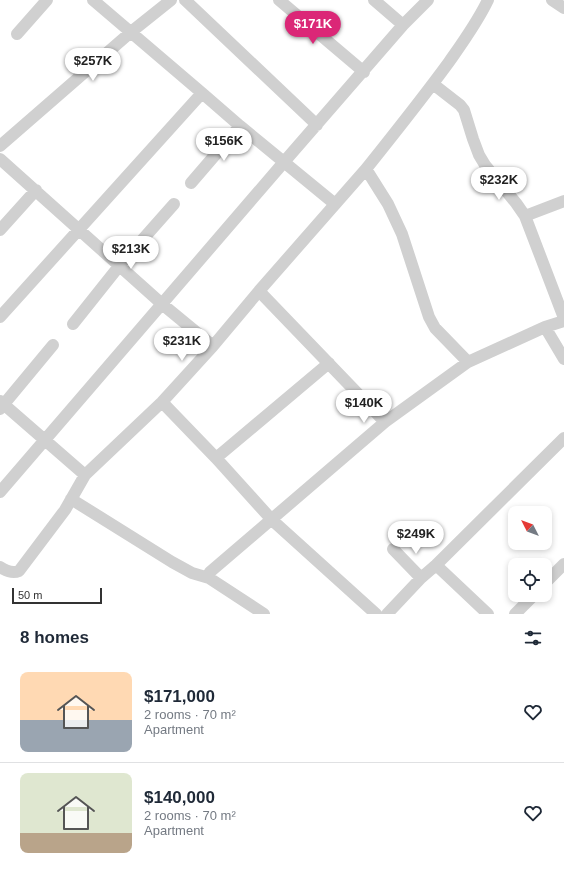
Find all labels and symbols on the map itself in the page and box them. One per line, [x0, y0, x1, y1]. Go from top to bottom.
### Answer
pin: $171K [285, 11, 341, 45]
pin: $257K [65, 48, 121, 82]
pin: $156K [196, 128, 252, 162]
pin: $232K [471, 167, 527, 201]
pin: $213K [103, 236, 159, 270]
pin: $231K [154, 328, 210, 362]
pin: $140K [336, 390, 392, 424]
north arrow [508, 506, 552, 550]
pin: $249K [388, 521, 444, 555]
scale bar [12, 586, 102, 605]

